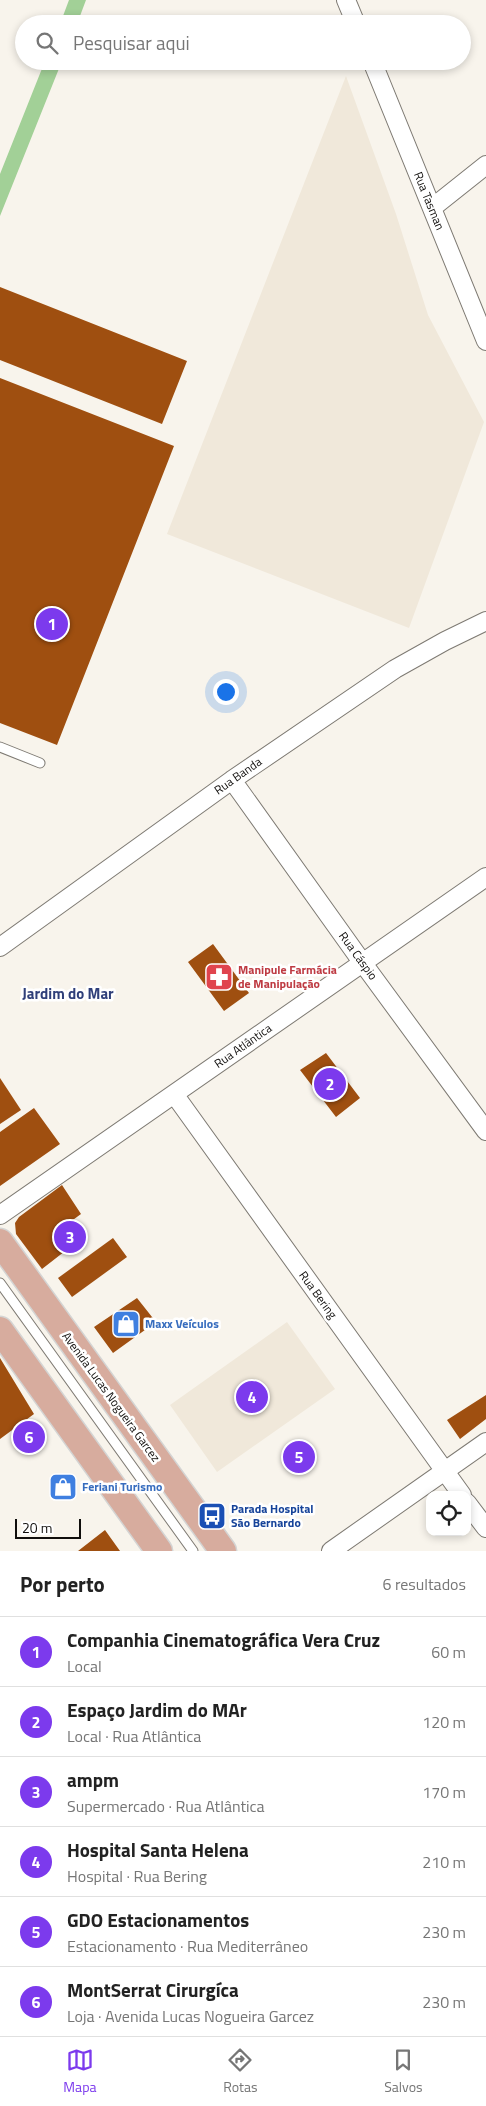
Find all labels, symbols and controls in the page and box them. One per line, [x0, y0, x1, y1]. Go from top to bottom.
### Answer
search box [15, 15, 471, 70]
text: Pesquisar aqui [73, 28, 190, 57]
icon: search [33, 29, 61, 57]
street label: Rua Tasman [409, 169, 450, 233]
pin: 1 [36, 605, 68, 643]
your location [213, 679, 239, 705]
street label: Rua Banda [210, 752, 266, 799]
street label: Rua Cáspio [334, 928, 382, 984]
place label: Manipule Farmácia de Manipulação [238, 960, 337, 993]
pharmacy icon: Manipule Farmácia de Manipulação [204, 962, 234, 992]
district label: Jardim do Mar [22, 982, 114, 1005]
street label: Rua Atlântica [210, 1019, 276, 1073]
pin: 2 [314, 1065, 346, 1103]
pin: 3 [54, 1218, 86, 1256]
street label: Rua Bering [294, 1267, 342, 1323]
shop icon: Maxx Veículos [111, 1309, 141, 1339]
place label: Maxx Veículos [145, 1314, 219, 1333]
street label: Avenida Lucas Nogueira Garcez [58, 1328, 165, 1466]
pin: 4 [236, 1378, 268, 1416]
pin: 6 [13, 1418, 45, 1456]
pin: 5 [283, 1438, 315, 1476]
shop icon: Feriani Turismo [48, 1472, 78, 1502]
place label: Feriani Turismo [82, 1477, 162, 1496]
map controls [426, 1491, 471, 1536]
button: locate [426, 1491, 471, 1536]
place label: Parada Hospital São Bernardo [231, 1499, 314, 1532]
bus stop icon: Parada Hospital São Bernardo [197, 1501, 227, 1531]
scale bar [15, 1516, 81, 1539]
text: 20 m [22, 1517, 52, 1538]
text: Por perto [20, 1568, 105, 1600]
text: 6 resultados [382, 1572, 466, 1596]
text: Companhia Cinematográfica Vera Cruz [67, 1625, 380, 1654]
text: 1 [32, 1640, 40, 1664]
text: 60 m [431, 1640, 466, 1664]
text: Local [67, 1654, 102, 1678]
text: Espaço Jardim do MAr [67, 1695, 247, 1724]
text: 2 [32, 1710, 40, 1734]
text: 120 m [422, 1710, 466, 1734]
text: Local · Rua Atlântica [67, 1724, 201, 1748]
text: ampm [67, 1765, 119, 1794]
text: 3 [32, 1780, 40, 1804]
text: 170 m [422, 1780, 466, 1804]
text: Supermercado · Rua Atlântica [67, 1794, 265, 1818]
text: Hospital Santa Helena [67, 1835, 249, 1864]
text: 4 [32, 1850, 40, 1874]
text: 210 m [422, 1850, 466, 1874]
text: Hospital · Rua Bering [67, 1864, 207, 1888]
text: GDO Estacionamentos [67, 1905, 249, 1934]
text: 5 [32, 1920, 40, 1944]
text: 230 m [422, 1920, 466, 1944]
text: Estacionamento · Rua Mediterrâneo [67, 1934, 308, 1958]
text: MontSerrat Cirurgíca [67, 1975, 239, 2004]
text: 6 [32, 1990, 40, 2014]
text: 230 m [422, 1990, 466, 2014]
text: Loja · Avenida Lucas Nogueira Garcez [67, 2004, 314, 2028]
tab: Mapa [63, 2046, 97, 2097]
tab: Rotas [223, 2046, 258, 2097]
tab: Salvos [384, 2046, 423, 2097]

